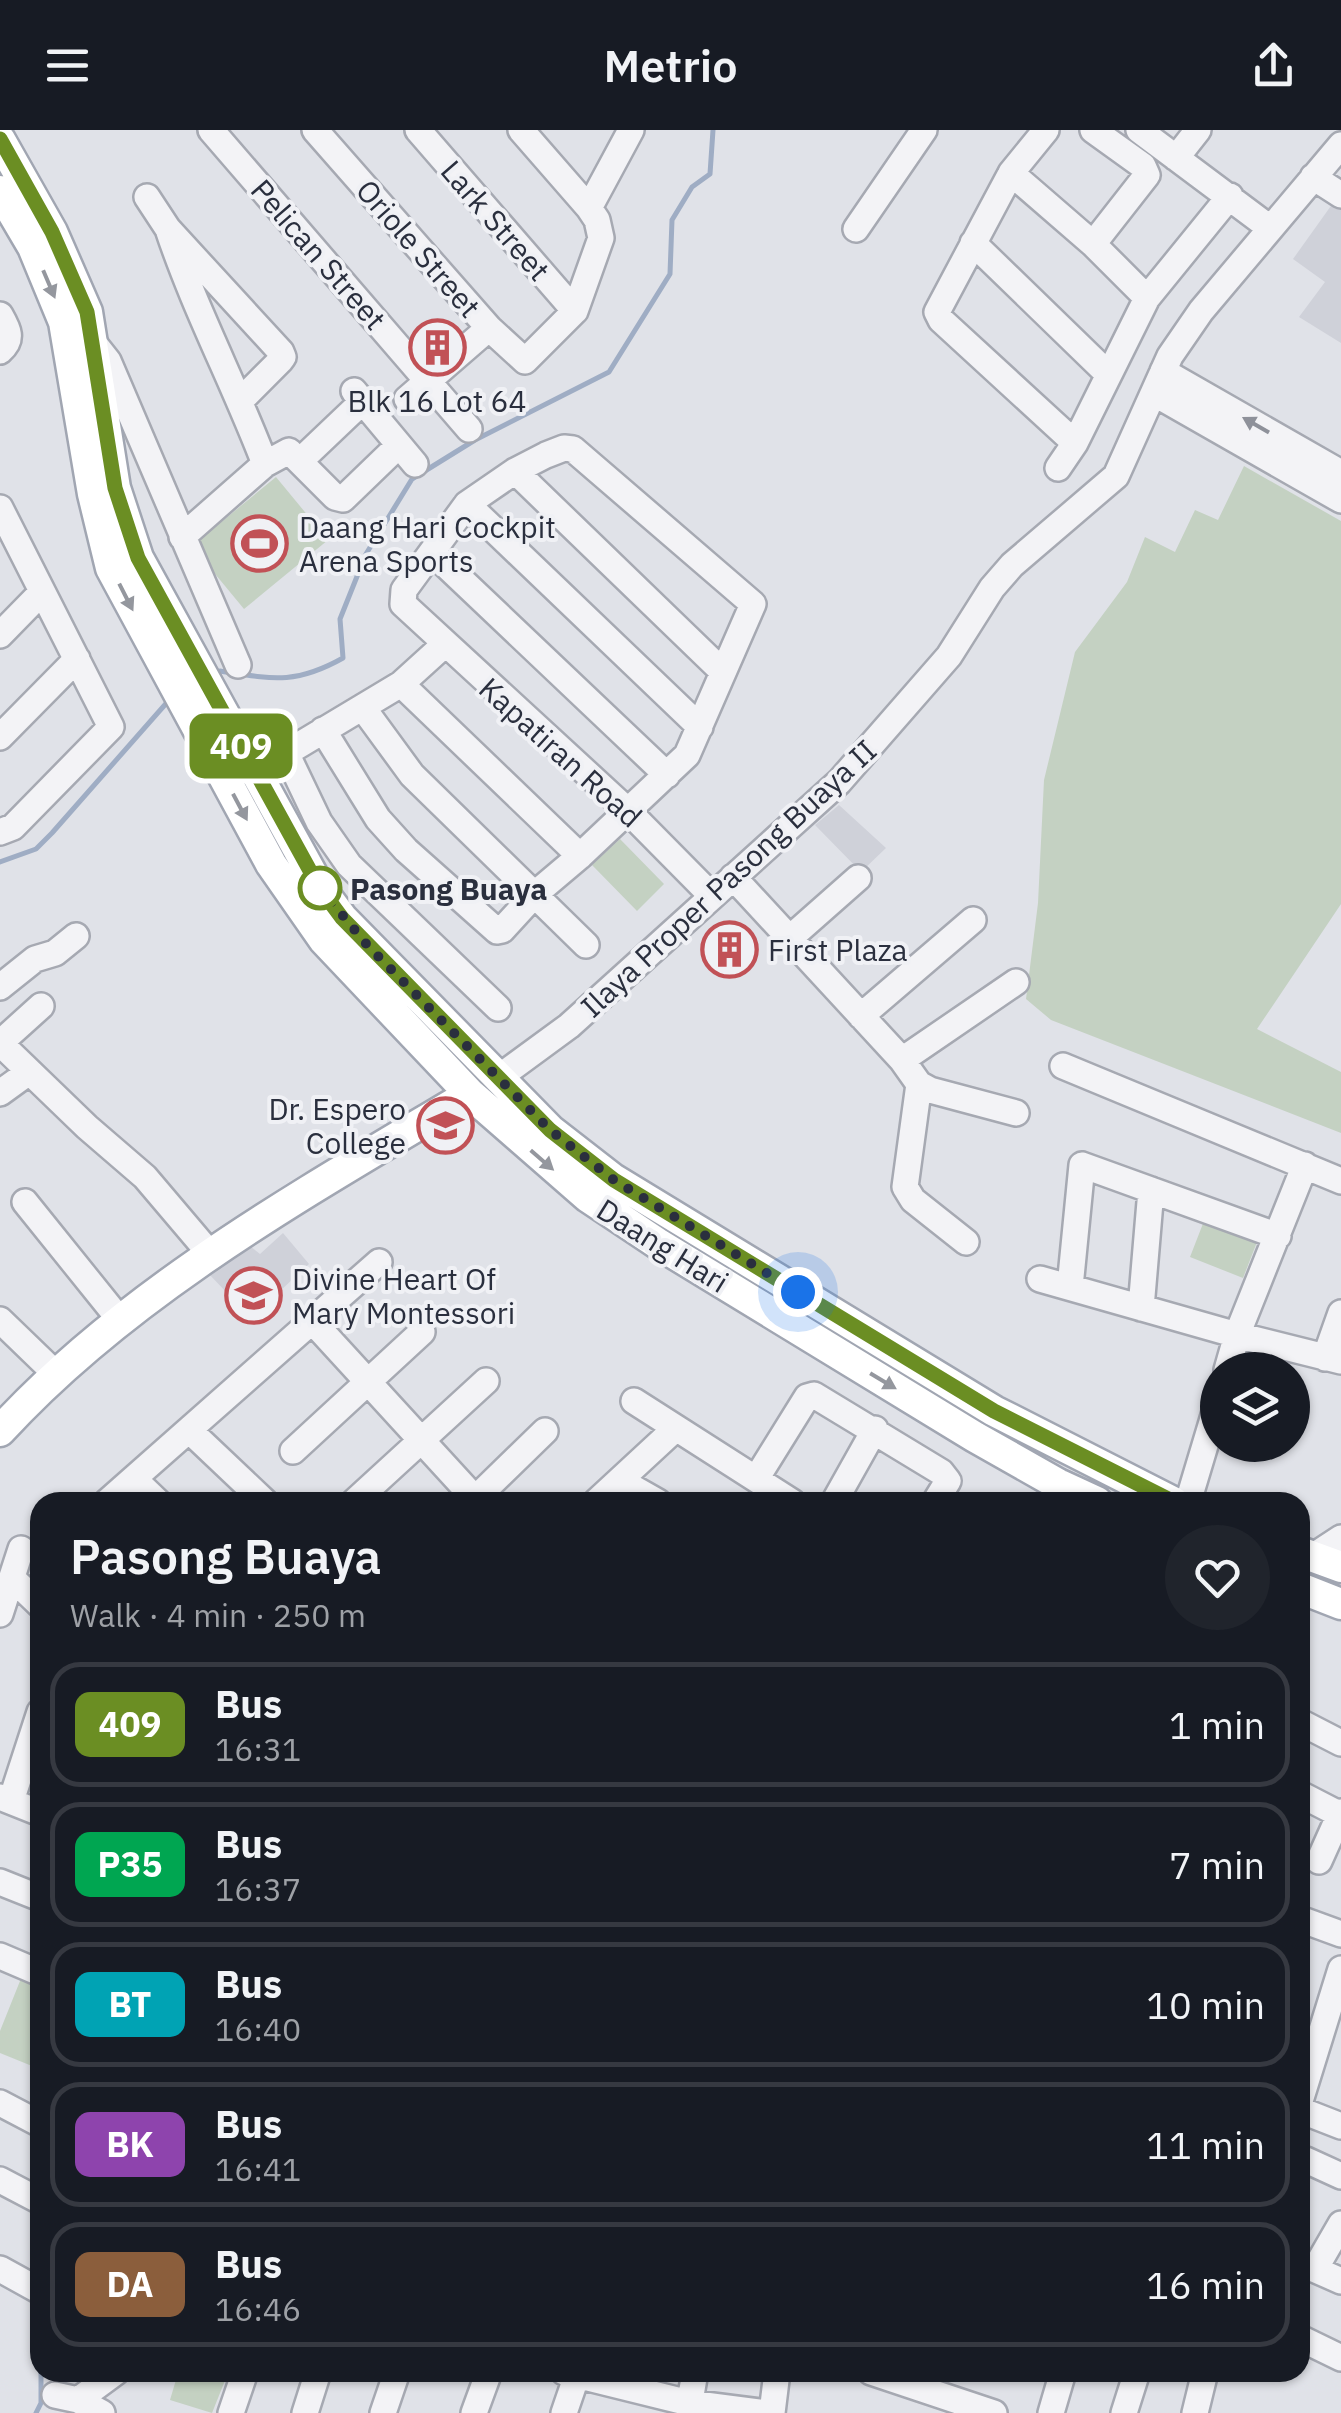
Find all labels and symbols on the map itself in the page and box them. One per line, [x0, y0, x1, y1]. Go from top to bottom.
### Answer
street label: Lark Street [433, 152, 559, 288]
street label: Pelican Street [243, 171, 395, 337]
street label: Oriole Street [348, 171, 490, 325]
one-way arrow [41, 269, 57, 299]
building icon: Blk 16 Lot 64 [407, 317, 467, 377]
place label: Blk 16 Lot 64 [348, 381, 526, 420]
one-way arrow [1242, 416, 1271, 433]
place label: Daang Hari Cockpit Arena Sports [299, 507, 556, 580]
sports icon: Daang Hari Cockpit Arena Sports [230, 513, 290, 573]
one-way arrow [117, 583, 134, 612]
street label: Kapatiran Road [471, 669, 651, 835]
line badge: 409 [184, 714, 298, 778]
street label: Ilaya Proper Pasong Buaya II [572, 731, 884, 1025]
one-way arrow [231, 793, 248, 822]
marker: Pasong Buaya [299, 867, 341, 909]
place label: Pasong Buaya [350, 869, 547, 908]
building icon: First Plaza [699, 919, 759, 979]
place label: First Plaza [768, 930, 908, 969]
place label: Dr. Espero College [268, 1089, 406, 1162]
school or university icon: Dr. Espero College [415, 1095, 475, 1155]
one-way arrow [529, 1148, 554, 1170]
street label: Daang Hari [590, 1189, 736, 1301]
place label: Divine Heart Of Mary Montessori [292, 1259, 515, 1332]
school or university icon: Divine Heart Of Mary Montessori [223, 1265, 283, 1325]
your location [773, 1267, 823, 1317]
one-way arrow [869, 1372, 897, 1389]

